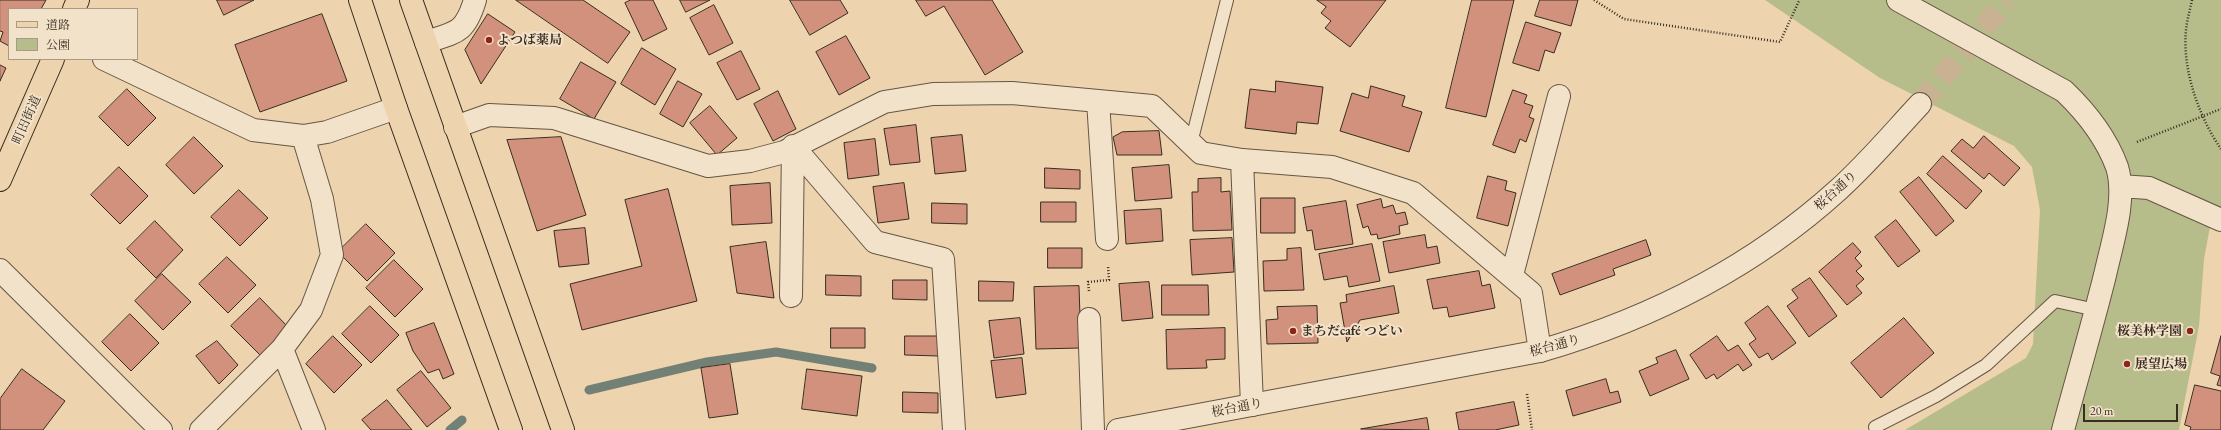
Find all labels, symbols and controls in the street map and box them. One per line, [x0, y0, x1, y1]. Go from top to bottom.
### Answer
legend [8, 8, 138, 60]
text: 道路 [46, 17, 70, 33]
place label: よつば薬局 [497, 32, 562, 48]
marker: よつば薬局 [484, 35, 494, 45]
text: 公園 [46, 37, 70, 53]
street label: 町田街道 [9, 93, 45, 147]
street label: 桜台通り [1811, 168, 1861, 214]
place label: まちだcafé つどい [1301, 323, 1403, 339]
place label: 桜美林学園 [2117, 323, 2182, 339]
marker: まちだcafé つどい [1288, 326, 1298, 336]
marker: 桜美林学園 [2185, 326, 2195, 336]
street label: 桜台通り [1528, 332, 1582, 360]
place label: 展望広場 [2135, 356, 2187, 372]
marker: 展望広場 [2122, 359, 2132, 369]
street label: 桜台通り [1210, 395, 1264, 421]
scale bar [2085, 396, 2180, 422]
text: 20 m [2090, 403, 2113, 419]

